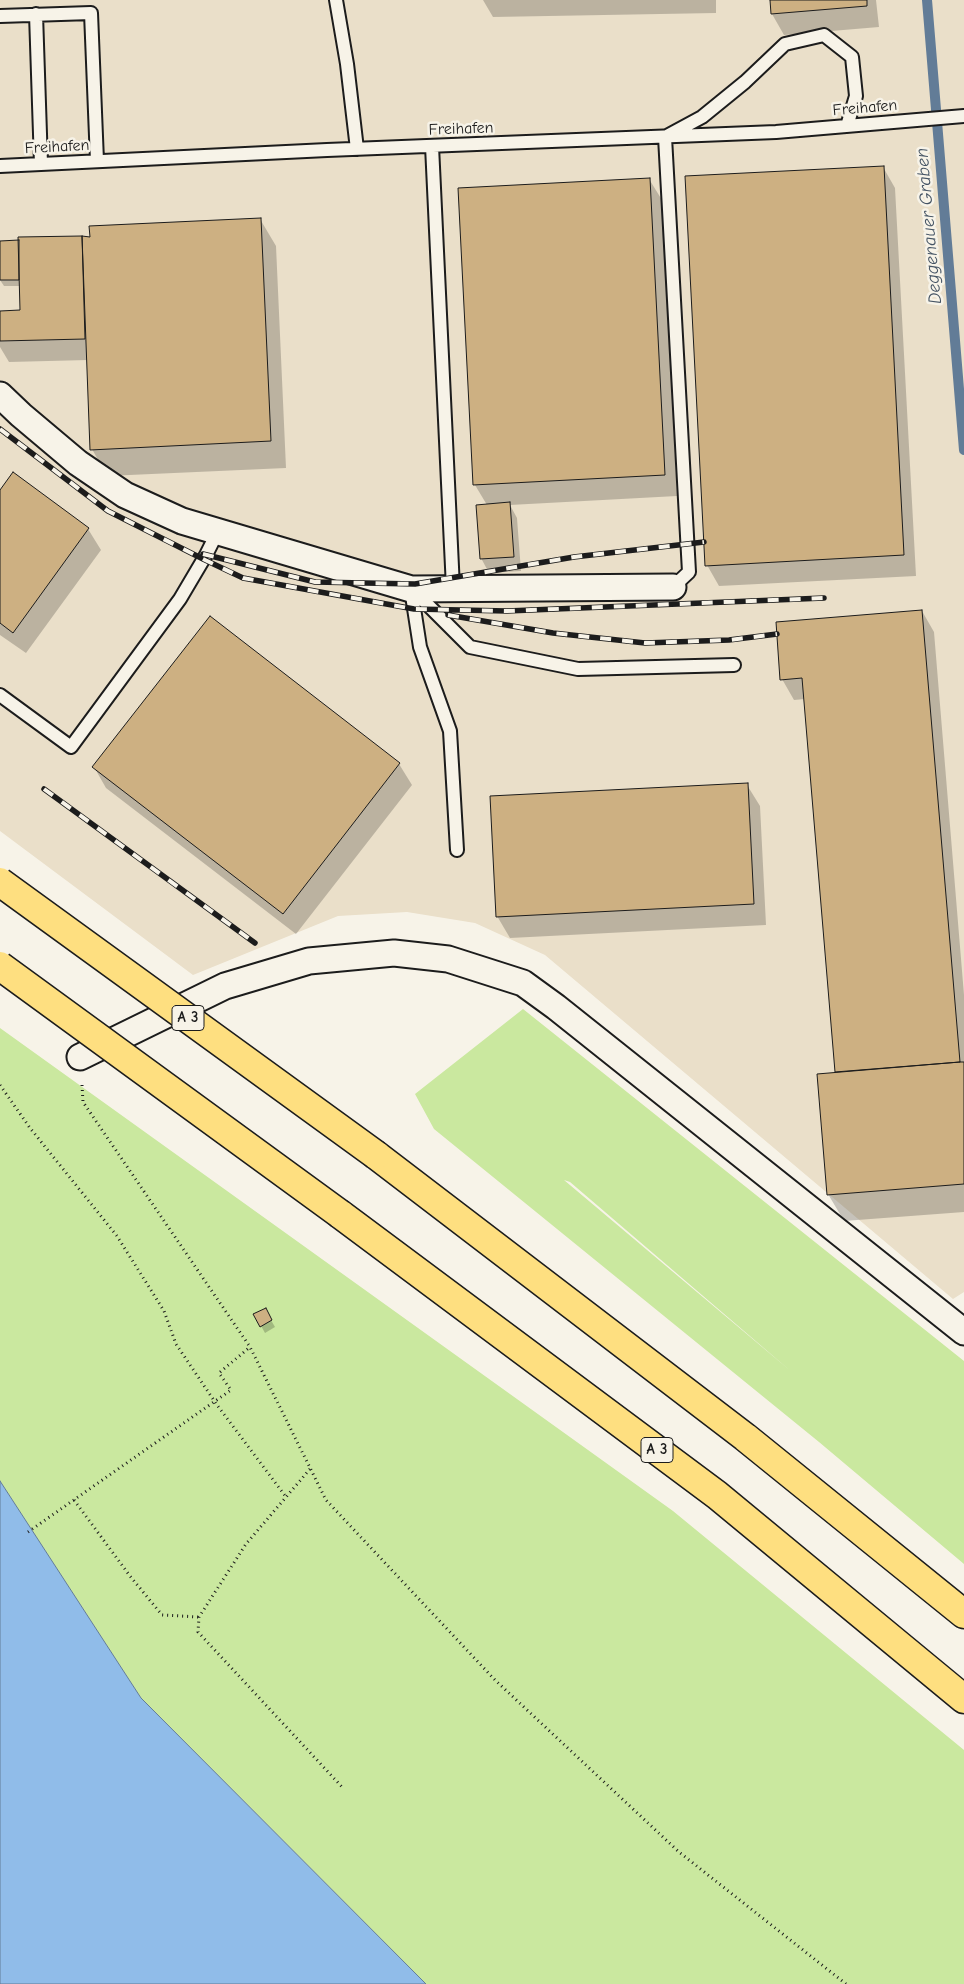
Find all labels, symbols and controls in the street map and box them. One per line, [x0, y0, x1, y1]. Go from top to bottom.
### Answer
street label: Freihafen [832, 96, 898, 120]
street label: Freihafen [428, 118, 494, 140]
street label: Freihafen [24, 136, 90, 158]
water label: Deggenauer Graben [911, 147, 947, 305]
road number: A 3 [172, 1006, 204, 1030]
road number: A 3 [641, 1438, 673, 1462]

